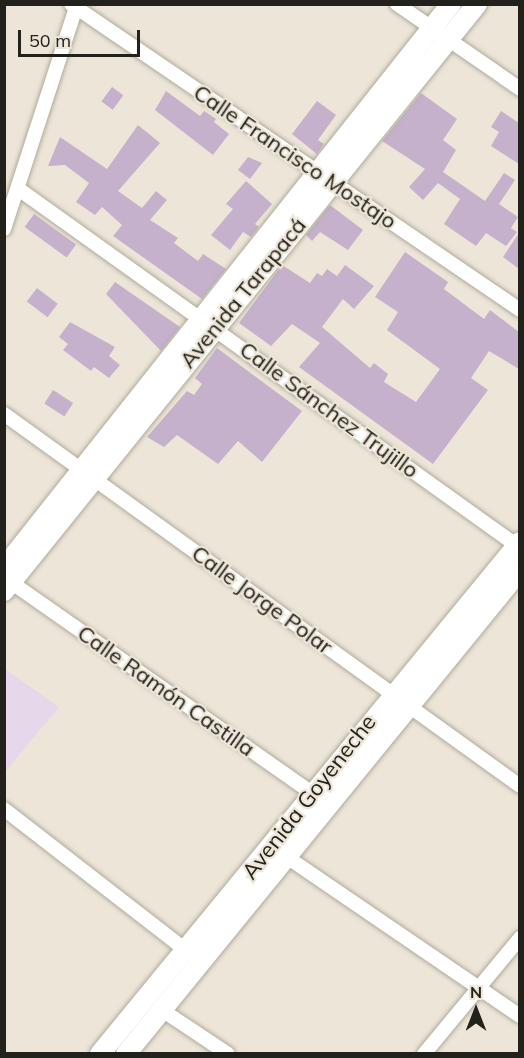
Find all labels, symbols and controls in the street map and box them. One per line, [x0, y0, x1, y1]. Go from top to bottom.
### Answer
scale bar [21, 18, 142, 56]
text: 50 m [29, 29, 71, 52]
street label: Calle Francisco Mostajo [188, 79, 402, 235]
street label: Avenida Tarapacá [174, 213, 312, 373]
street label: Calle Sánchez Trujillo [234, 336, 424, 484]
street label: Calle Jorge Polar [186, 540, 338, 660]
street label: Calle Ramón Castilla [72, 620, 260, 762]
street label: Avenida Goyeneche [236, 709, 382, 885]
north arrow [446, 980, 506, 1040]
text: N [470, 982, 482, 1002]

